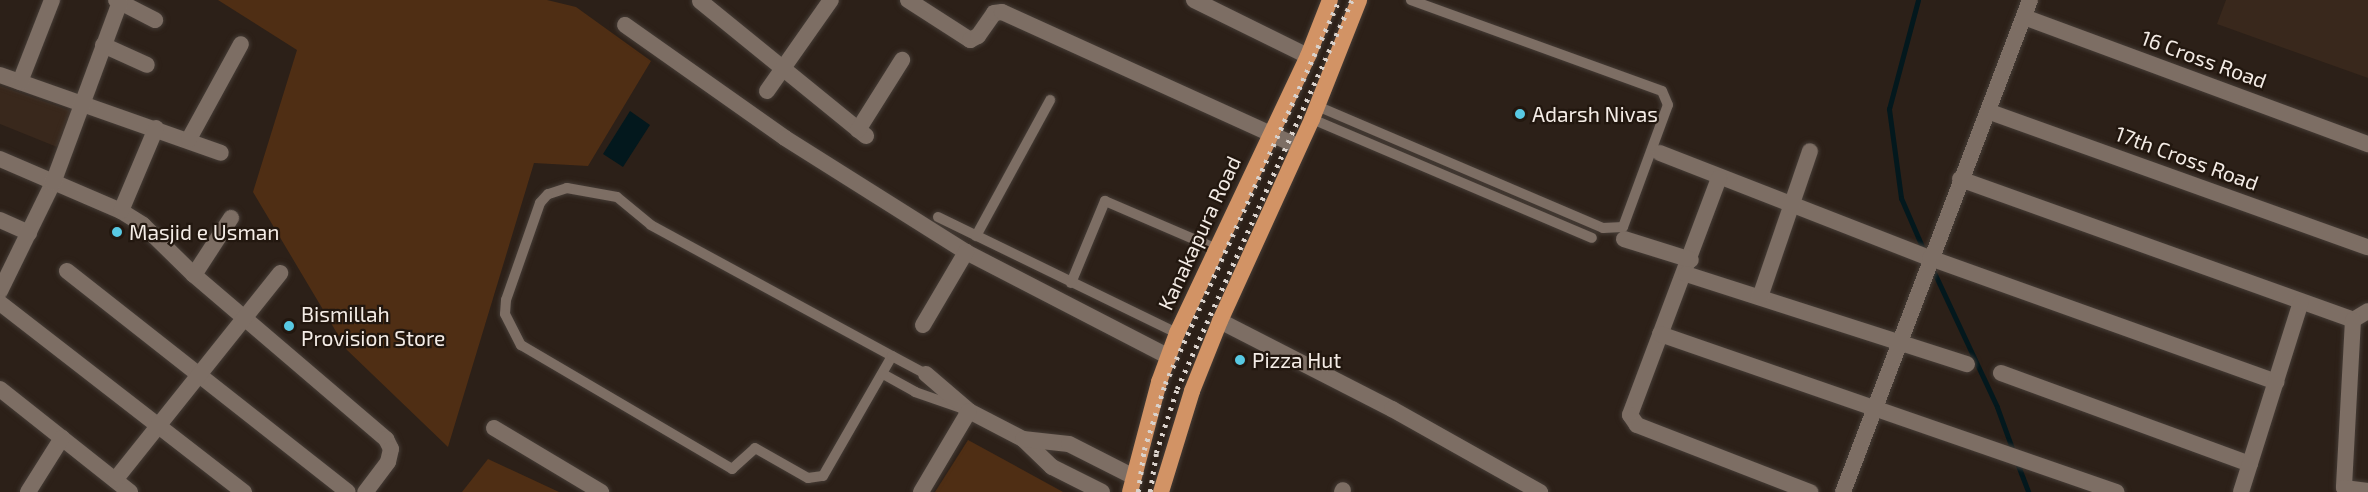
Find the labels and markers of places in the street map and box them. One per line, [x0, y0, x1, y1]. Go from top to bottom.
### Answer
place label: Adarsh Nivas [1532, 101, 1658, 127]
marker: Adarsh Nivas [1513, 107, 1527, 121]
place label: Masjid e Usman [129, 219, 280, 245]
marker: Masjid e Usman [110, 225, 124, 239]
place label: Bismillah Provision Store [301, 301, 445, 351]
marker: Bismillah Provision Store [282, 319, 296, 333]
place label: Pizza Hut [1252, 347, 1341, 373]
marker: Pizza Hut [1233, 353, 1247, 367]

